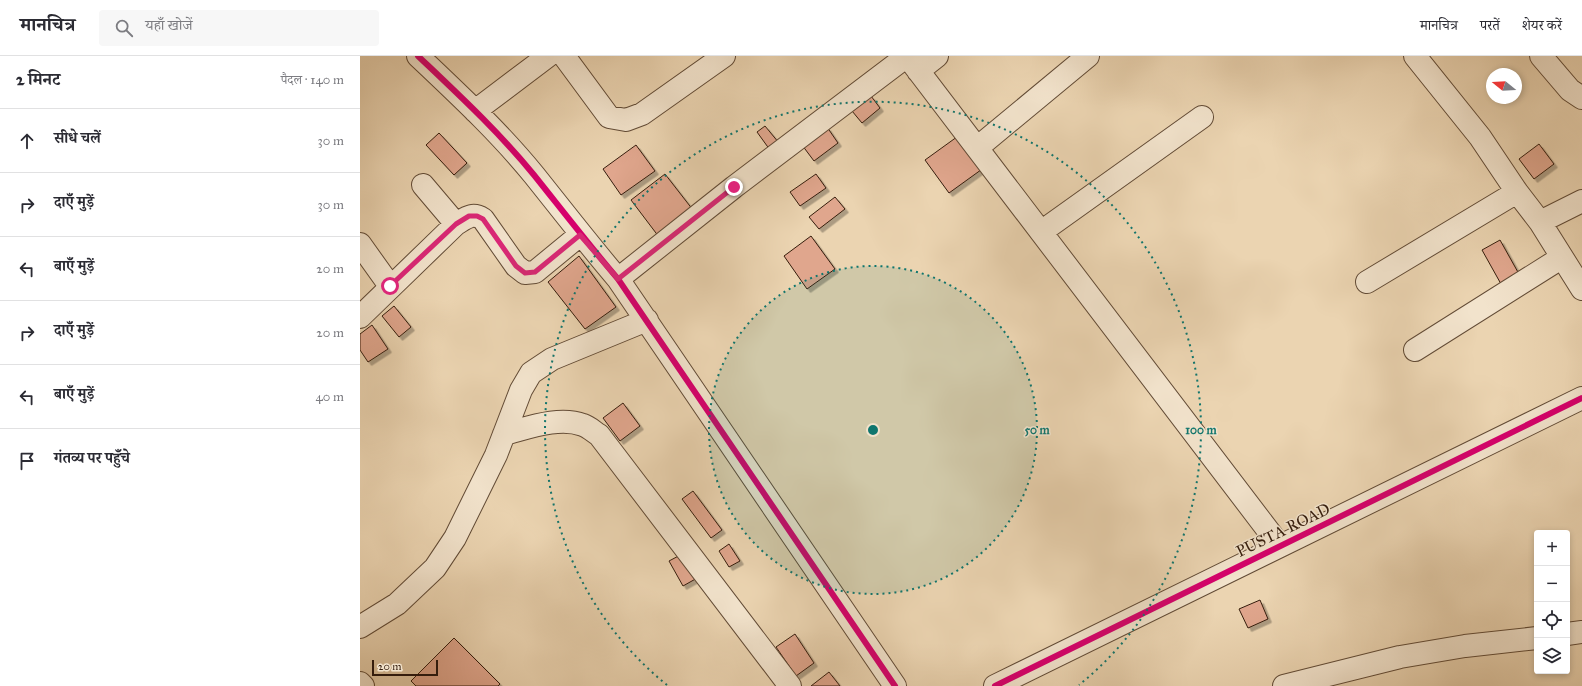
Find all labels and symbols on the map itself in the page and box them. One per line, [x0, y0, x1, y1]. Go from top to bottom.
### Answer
north arrow [1486, 68, 1522, 104]
route end [725, 178, 743, 196]
route start [381, 277, 399, 295]
centre of rings [866, 423, 880, 437]
text: 50 m [1024, 423, 1051, 437]
text: 100 m [1185, 423, 1218, 437]
street label: PUSTA ROAD [1233, 499, 1333, 561]
scale bar [372, 658, 438, 677]

